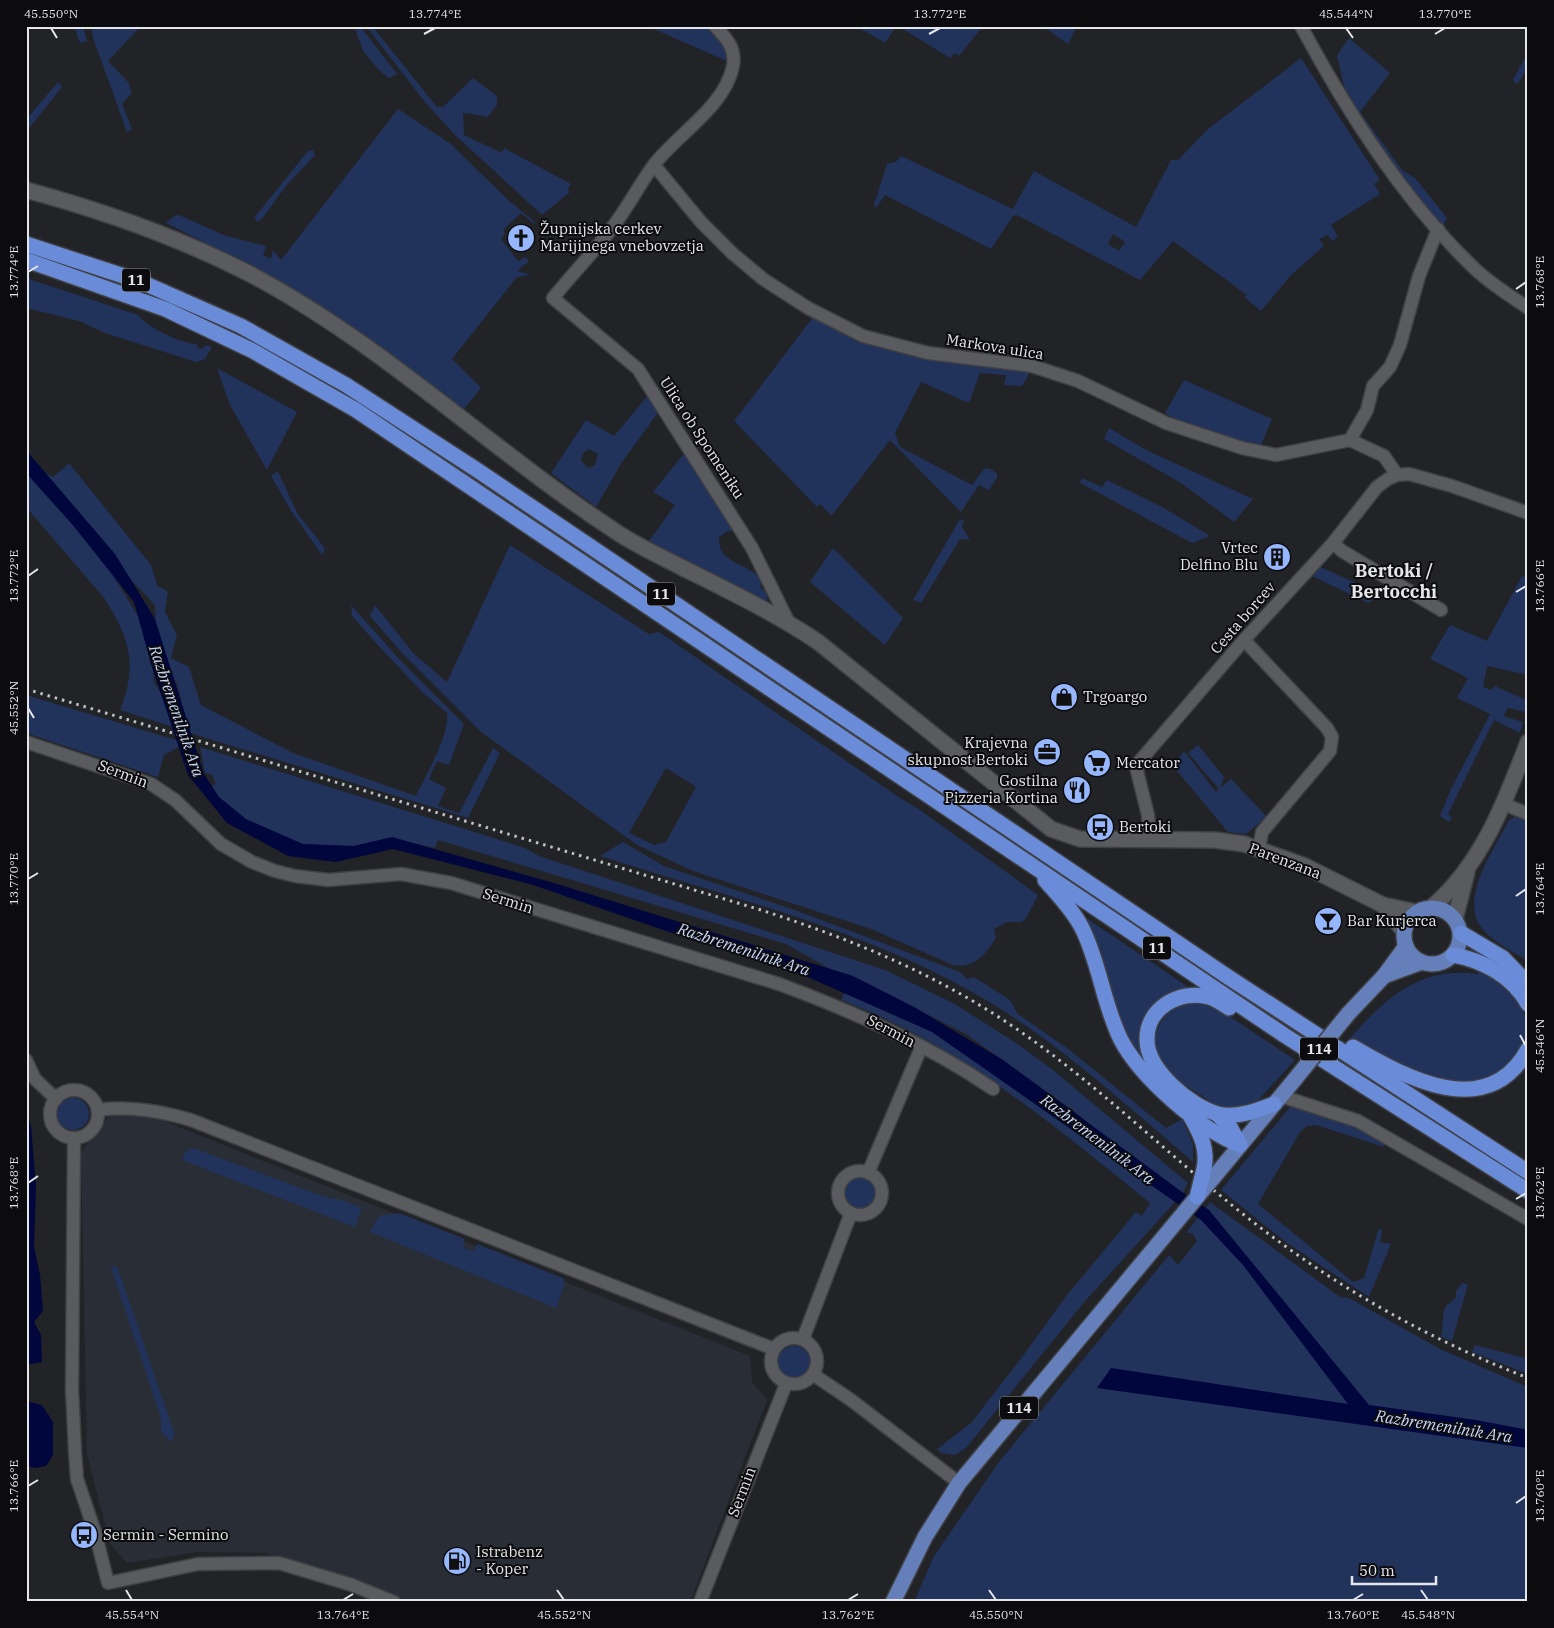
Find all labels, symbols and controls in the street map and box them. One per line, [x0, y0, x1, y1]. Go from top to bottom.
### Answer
text: 45.550°N [24, 6, 78, 21]
text: 13.774°E [409, 6, 461, 21]
text: 13.772°E [914, 6, 966, 21]
text: 45.544°N [1319, 6, 1373, 21]
text: 13.770°E [1419, 6, 1471, 21]
place label: Župnijska cerkev Marijinega vnebovzetja [540, 219, 704, 255]
church icon: Župnijska cerkev Marijinega vnebovzetja [506, 223, 536, 253]
text: 13.774°E [6, 246, 21, 298]
text: 13.768°E [1532, 256, 1547, 308]
road number: 11 [122, 268, 150, 292]
street label: Markova ulica [945, 329, 1045, 364]
street label: Ulica ob Spomeniku [656, 373, 749, 502]
place label: Vrtec Delfino Blu [1180, 538, 1258, 574]
building icon: Vrtec Delfino Blu [1262, 542, 1292, 572]
text: 13.772°E [6, 550, 21, 602]
district label: Bertoki / Bertocchi [1351, 559, 1437, 603]
text: 13.766°E [1532, 560, 1547, 612]
street label: Cesta borcev [1206, 578, 1279, 658]
road number: 11 [647, 582, 675, 606]
water label: Razbremenilnik Ara [145, 641, 209, 780]
text: 45.552°N [6, 681, 21, 735]
shop icon: Trgoargo [1049, 682, 1079, 712]
place label: Trgoargo [1083, 687, 1147, 706]
place label: Krajevna skupnost Bertoki [907, 733, 1028, 769]
office icon: Krajevna skupnost Bertoki [1032, 737, 1062, 767]
supermarket icon: Mercator [1082, 748, 1112, 778]
place label: Mercator [1116, 753, 1180, 772]
street label: Sermin [95, 755, 151, 792]
place label: Gostilna Pizzeria Kortina [944, 771, 1058, 807]
restaurant icon: Gostilna Pizzeria Kortina [1062, 775, 1092, 805]
bus stop icon: Bertoki [1085, 812, 1115, 842]
place label: Bertoki [1119, 817, 1171, 836]
street label: Parenzana [1247, 838, 1324, 883]
text: 13.770°E [6, 853, 21, 905]
text: 13.764°E [1532, 863, 1547, 915]
street label: Sermin [480, 883, 536, 918]
bar icon: Bar Kurjerca [1313, 906, 1343, 936]
place label: Bar Kurjerca [1347, 911, 1437, 930]
water label: Razbremenilnik Ara [674, 918, 813, 980]
road number: 11 [1143, 936, 1171, 960]
street label: Sermin [864, 1010, 919, 1051]
text: 45.546°N [1532, 1019, 1547, 1073]
road number: 114 [1300, 1038, 1338, 1060]
water label: Razbremenilnik Ara [1036, 1089, 1159, 1189]
text: 13.768°E [6, 1157, 21, 1209]
text: 13.762°E [1532, 1167, 1547, 1219]
road number: 114 [1000, 1396, 1038, 1420]
water label: Razbremenilnik Ara [1373, 1405, 1514, 1447]
text: 13.766°E [6, 1460, 21, 1512]
street label: Sermin [723, 1464, 760, 1520]
text: 13.760°E [1532, 1470, 1547, 1522]
bus stop icon: Sermin - Sermino [69, 1520, 99, 1550]
place label: Sermin - Sermino [103, 1525, 229, 1544]
place label: Istrabenz - Koper [476, 1542, 543, 1578]
fuel station icon: Istrabenz - Koper [442, 1546, 472, 1576]
scale bar [1352, 1553, 1435, 1585]
text: 50 m [1359, 1561, 1395, 1580]
text: 45.554°N [105, 1607, 159, 1622]
text: 13.764°E [317, 1607, 369, 1622]
text: 45.552°N [537, 1607, 591, 1622]
text: 13.762°E [822, 1607, 874, 1622]
text: 45.550°N [969, 1607, 1023, 1622]
text: 13.760°E [1327, 1607, 1379, 1622]
text: 45.548°N [1401, 1607, 1455, 1622]

